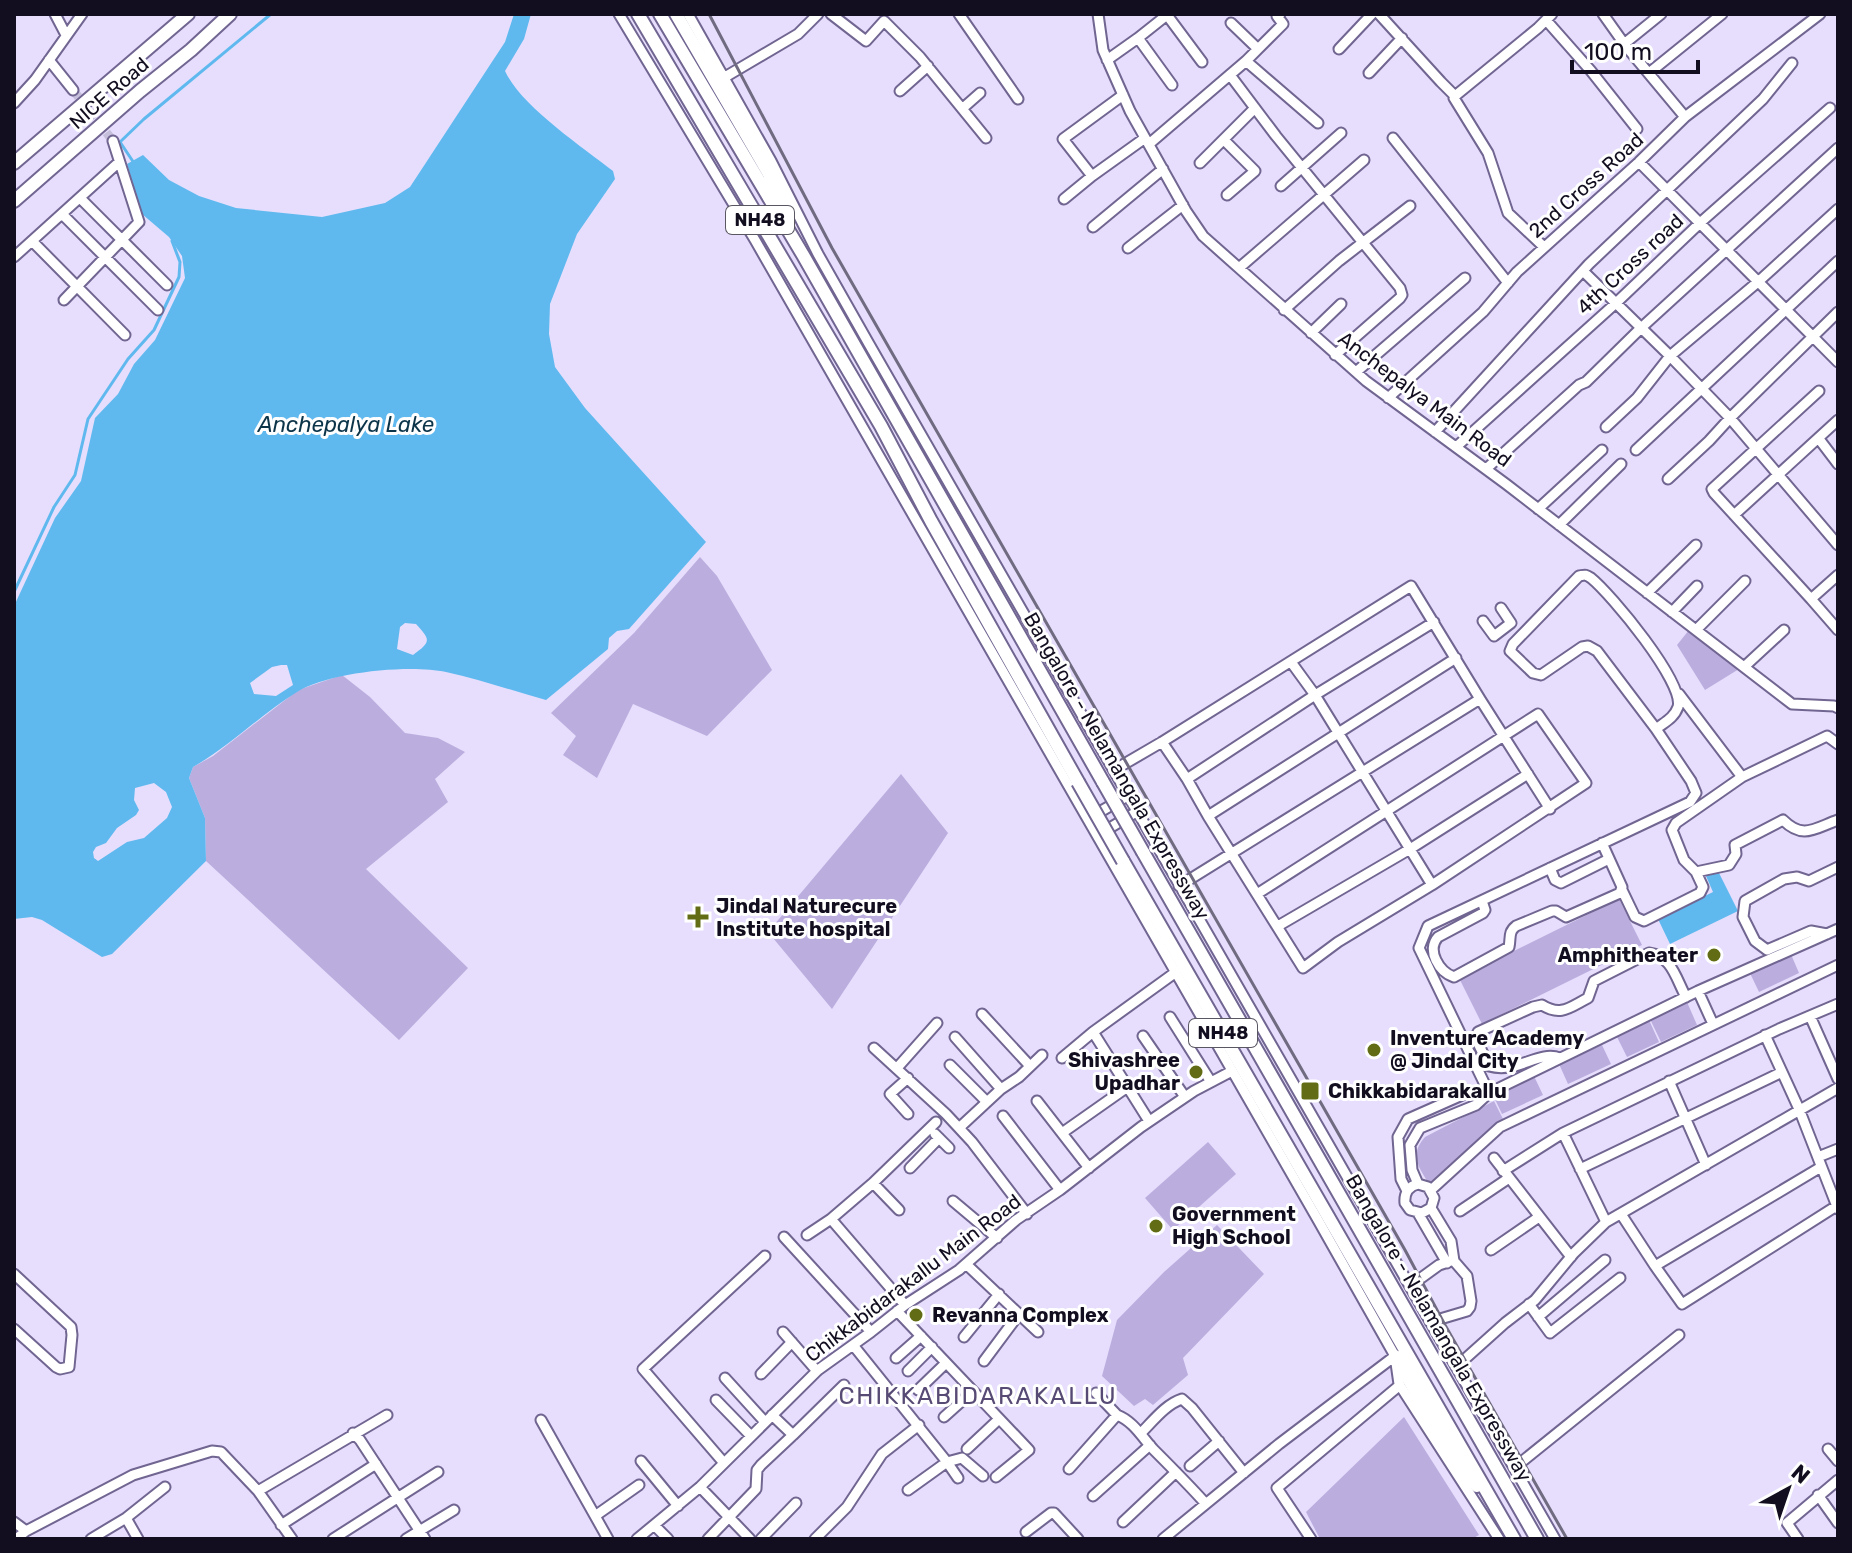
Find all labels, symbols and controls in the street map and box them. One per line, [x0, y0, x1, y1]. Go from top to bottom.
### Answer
scale bar [1572, 24, 1698, 74]
text: 100 m [1584, 38, 1652, 66]
street label: NICE Road [64, 52, 154, 134]
street label: 2nd Cross Road [1524, 127, 1648, 243]
road number: NH48 [726, 206, 794, 234]
street label: 4th Cross road [1572, 209, 1688, 319]
street label: Anchepalya Main Road [1334, 326, 1516, 472]
water label: Anchepalya Lake [257, 411, 434, 438]
street label: Bangalore - Nelamangala Expressway [1019, 608, 1215, 924]
place label: Jindal Naturecure Institute hospital [716, 894, 897, 941]
marker: Jindal Naturecure Institute hospital [687, 906, 709, 928]
place label: Amphitheater [1558, 943, 1698, 967]
marker: Amphitheater [1705, 946, 1723, 964]
road number: NH48 [1189, 1019, 1257, 1047]
place label: Inventure Academy @ Jindal City [1390, 1026, 1584, 1073]
marker: Inventure Academy @ Jindal City [1365, 1041, 1383, 1059]
place label: Shivashree Upadhar [1068, 1048, 1180, 1095]
marker: Shivashree Upadhar [1187, 1063, 1205, 1081]
place label: Chikkabidarakallu [1328, 1079, 1507, 1103]
marker: Chikkabidarakallu [1299, 1080, 1321, 1102]
street label: Bangalore - Nelamangala Expressway [1341, 1170, 1537, 1486]
street label: Chikkabidarakallu Main Road [800, 1189, 1026, 1367]
place label: Government High School [1172, 1202, 1296, 1249]
marker: Government High School [1147, 1217, 1165, 1235]
place label: Revanna Complex [932, 1303, 1109, 1327]
marker: Revanna Complex [907, 1306, 925, 1324]
district label: CHIKKABIDARAKALLU [838, 1382, 1118, 1410]
north arrow [1748, 1449, 1828, 1529]
text: N [1786, 1459, 1815, 1489]

